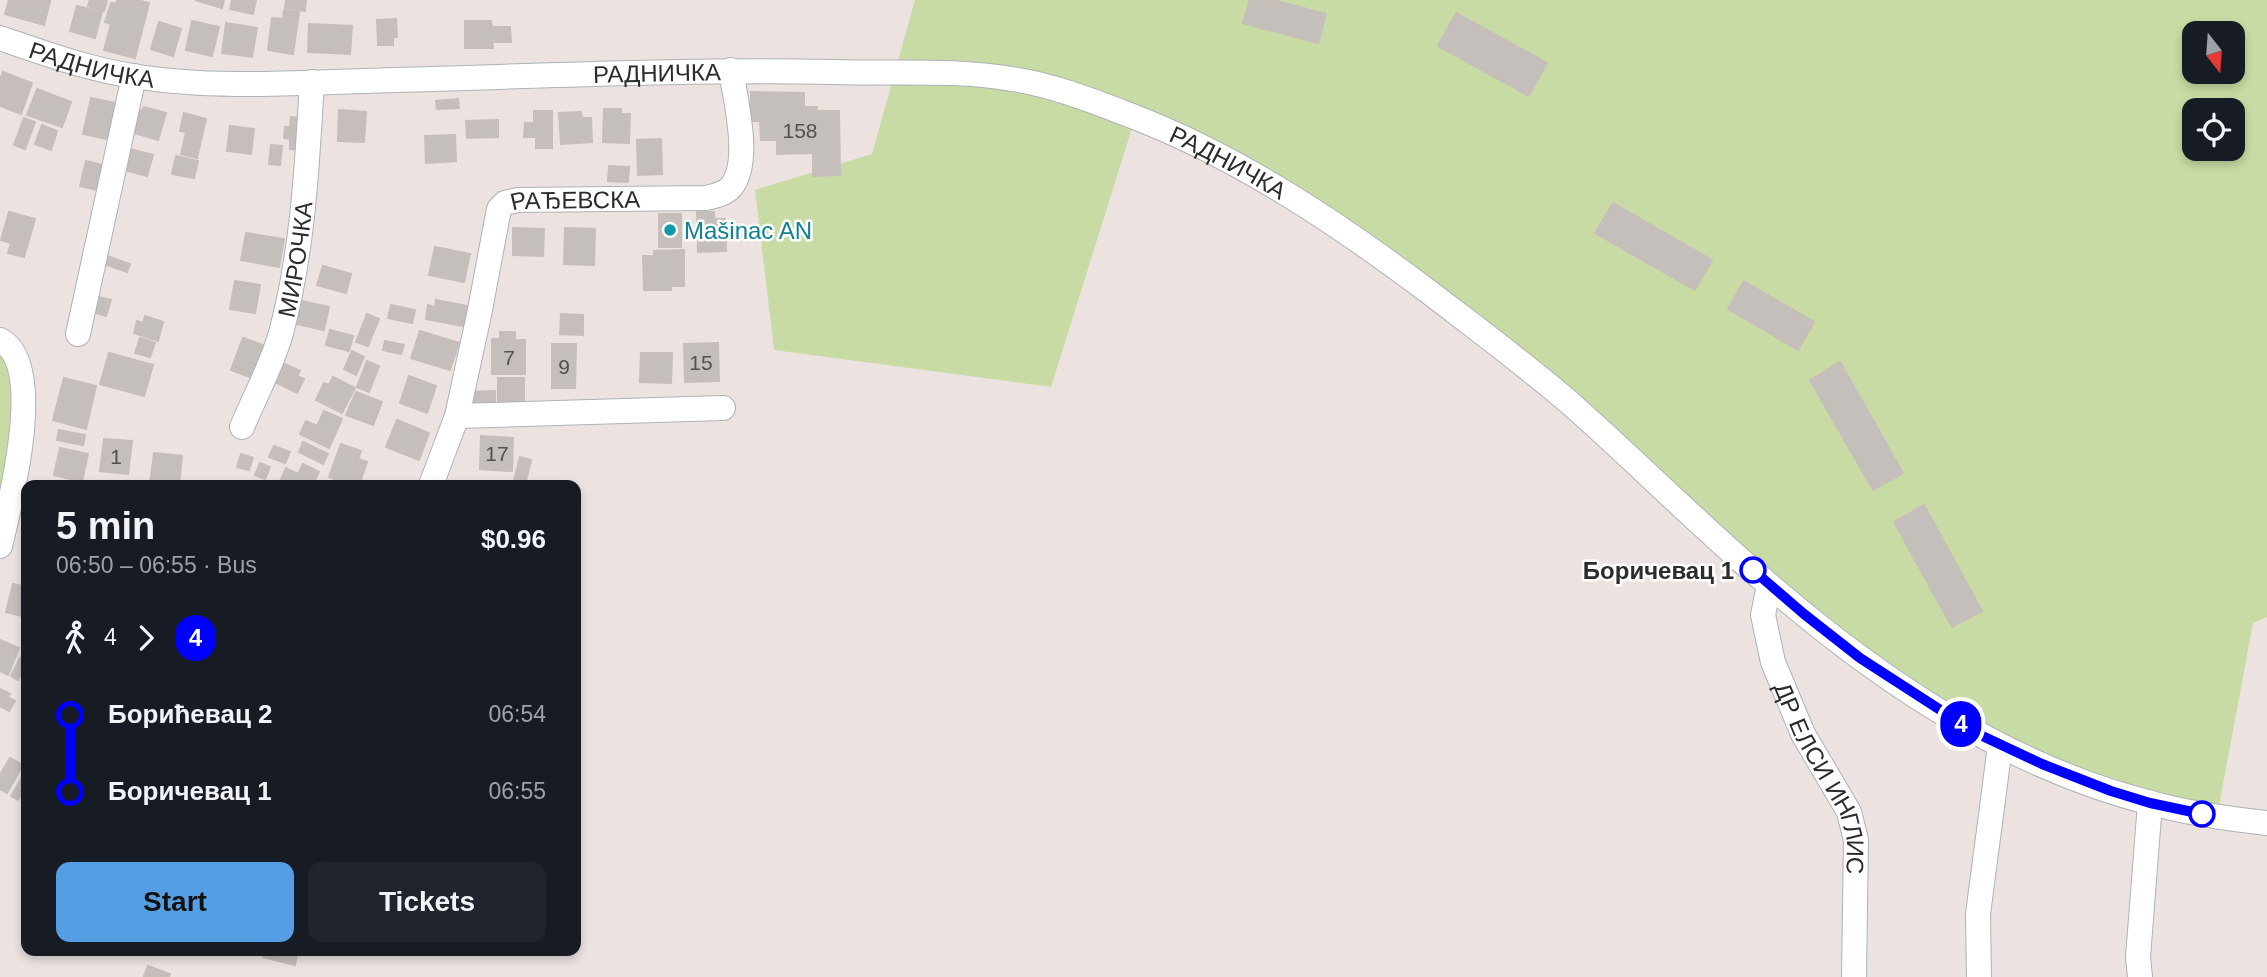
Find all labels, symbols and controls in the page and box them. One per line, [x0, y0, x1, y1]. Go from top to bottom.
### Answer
north arrow [2182, 21, 2245, 84]
map controls [2182, 21, 2245, 161]
street label: РАДНИЧКА [26, 36, 156, 92]
street label: РАДНИЧКА [593, 58, 721, 87]
button: locate [2182, 98, 2245, 161]
house number: 158 [782, 119, 818, 142]
street label: РАДНИЧКА [1166, 120, 1291, 204]
street label: РАЂЕВСКА [507, 185, 640, 215]
street label: МИРОЧКА [272, 200, 317, 320]
place label: Mašinac AN [684, 217, 812, 244]
marker: Mašinac AN [662, 222, 678, 238]
house number: 7 [503, 346, 515, 369]
house number: 15 [689, 351, 713, 374]
house number: 9 [558, 355, 570, 378]
house number: 17 [485, 442, 509, 465]
house number: 1 [110, 445, 122, 468]
text: 5 min [56, 505, 155, 547]
text: $0.96 [481, 524, 546, 554]
text: 06:50 – 06:55 · Bus [56, 552, 257, 578]
place label: Боричевац 1 [1583, 557, 1734, 584]
marker: Боричевац 1 [1740, 557, 1766, 583]
icon: walk [56, 619, 94, 657]
icon: forward [127, 619, 165, 657]
text: 4 [104, 624, 117, 650]
text: 4 [189, 624, 202, 651]
street label: ДР ЕЛСИ ИНГЛИС [1769, 678, 1870, 874]
text: Борићевац 2 [108, 699, 273, 729]
text: 06:54 [488, 701, 546, 727]
line badge: 4 [1938, 701, 1984, 747]
text: 4 [1954, 710, 1968, 737]
text: Боричевац 1 [108, 776, 272, 806]
text: 06:55 [488, 778, 546, 804]
unlabelled marker [2189, 801, 2215, 827]
button: Start [56, 862, 294, 942]
button: Tickets [308, 862, 546, 942]

